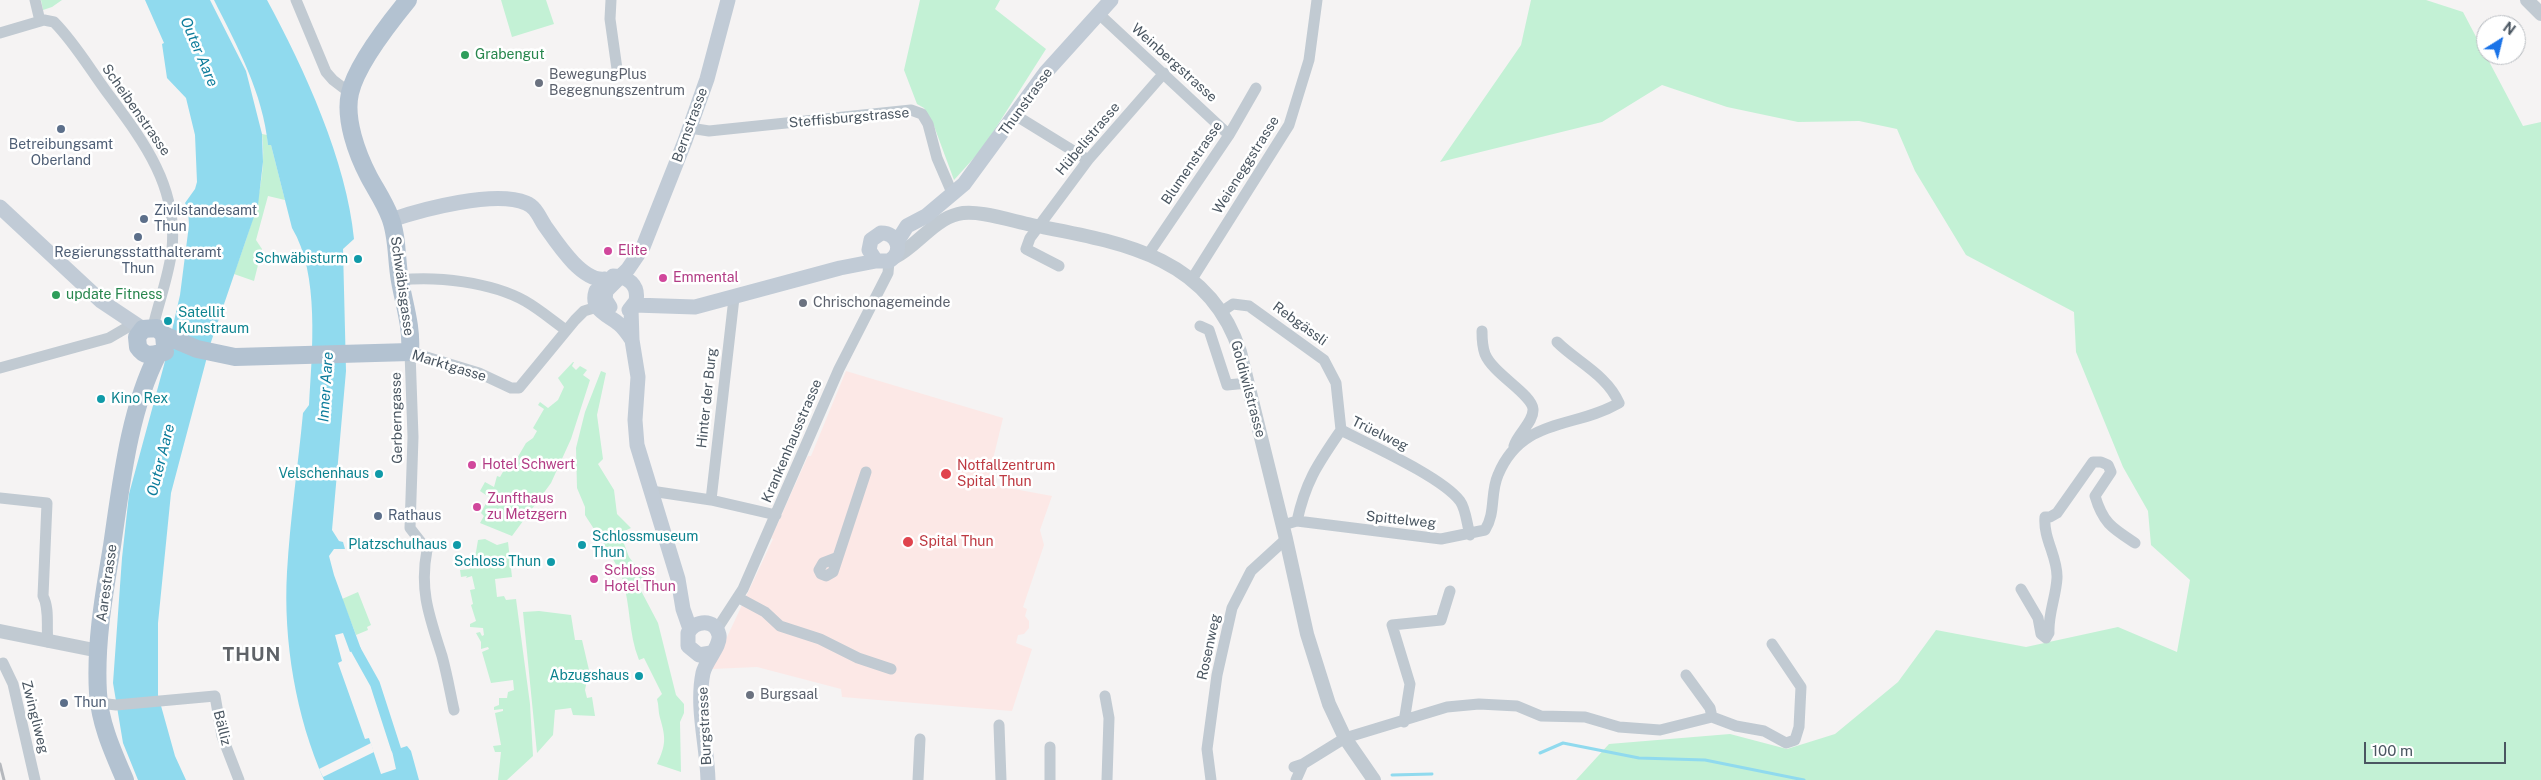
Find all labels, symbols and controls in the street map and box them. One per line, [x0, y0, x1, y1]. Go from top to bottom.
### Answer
water label: Outer Aare [176, 14, 222, 90]
north arrow [2476, 15, 2526, 65]
text: N [2500, 19, 2518, 38]
street label: Weinbergstrasse [1128, 20, 1220, 106]
place label: Grabengut [475, 47, 545, 63]
marker: Grabengut [459, 49, 471, 61]
street label: Scheibenstrasse [98, 61, 174, 159]
street label: Thunstrasse [996, 65, 1056, 139]
place label: BewegungPlus Begegnungszentrum [549, 67, 685, 100]
marker: BewegungPlus Begegnungszentrum [533, 77, 545, 89]
street label: Bernstrasse [669, 85, 711, 165]
street label: Hübelistrasse [1053, 99, 1123, 179]
street label: Steffisburgstrasse [788, 104, 910, 132]
street label: Weieneggstrasse [1209, 113, 1283, 217]
street label: Blumenstrasse [1158, 118, 1226, 208]
marker: Betreibungsamt Oberland [55, 123, 67, 135]
place label: Betreibungsamt Oberland [9, 137, 113, 170]
place label: Zivilstandesamt Thun [154, 203, 257, 236]
marker: Zivilstandesamt Thun [138, 213, 150, 225]
marker: Regierungsstatthalteramt Thun [132, 231, 144, 243]
street label: Schwäbisgasse [387, 235, 417, 337]
place label: Elite [618, 243, 647, 259]
place label: Regierungsstatthalteramt Thun [54, 245, 222, 278]
marker: Elite [602, 245, 614, 257]
place label: Schwäbisturm [255, 251, 348, 267]
marker: Schwäbisturm [352, 253, 364, 265]
place label: Emmental [673, 270, 739, 286]
marker: Emmental [657, 272, 669, 284]
place label: update Fitness [66, 287, 162, 303]
marker: update Fitness [50, 289, 62, 301]
place label: Chrischonagemeinde [813, 295, 950, 311]
marker: Chrischonagemeinde [797, 297, 809, 309]
street label: Rebgässli [1269, 299, 1331, 349]
place label: Satellit Kunstraum [178, 305, 249, 338]
marker: Satellit Kunstraum [162, 315, 174, 327]
street label: Goldiwilstrasse [1227, 339, 1269, 439]
street label: Marktgasse [410, 347, 488, 385]
street label: Hinter der Burg [693, 347, 721, 449]
water label: Inner Aare [315, 351, 337, 423]
street label: Gerberngasse [388, 372, 406, 464]
street label: Krankenhausstrasse [758, 377, 826, 505]
place label: Kino Rex [111, 391, 168, 407]
marker: Kino Rex [95, 393, 107, 405]
street label: Trüelweg [1349, 413, 1411, 455]
water label: Outer Aare [143, 422, 179, 498]
place label: Hotel Schwert [482, 457, 575, 473]
place label: Notfallzentrum Spital Thun [957, 458, 1055, 491]
marker: Hotel Schwert [466, 459, 478, 471]
place label: Velschenhaus [279, 466, 369, 482]
marker: Notfallzentrum Spital Thun [939, 467, 953, 481]
marker: Velschenhaus [373, 468, 385, 480]
place label: Zunfthaus zu Metzgern [487, 491, 567, 524]
marker: Zunfthaus zu Metzgern [471, 501, 483, 513]
place label: Rathaus [388, 508, 441, 524]
street label: Spittelweg [1365, 508, 1437, 532]
marker: Rathaus [372, 510, 384, 522]
place label: Schlossmuseum Thun [592, 529, 698, 562]
place label: Spital Thun [919, 534, 994, 550]
marker: Spital Thun [901, 535, 915, 549]
place label: Platzschulhaus [348, 537, 447, 553]
marker: Platzschulhaus [451, 539, 463, 551]
marker: Schlossmuseum Thun [576, 539, 588, 551]
street label: Aarestrasse [93, 543, 121, 623]
place label: Schloss Thun [454, 554, 541, 570]
marker: Schloss Thun [545, 556, 557, 568]
place label: Schloss Hotel Thun [604, 563, 676, 596]
marker: Schloss Hotel Thun [588, 573, 600, 585]
street label: Rosenweg [1194, 612, 1224, 682]
district label: THUN [222, 644, 282, 666]
place label: Abzugshaus [550, 668, 629, 684]
marker: Abzugshaus [633, 670, 645, 682]
street label: Zwingliweg [18, 679, 52, 755]
street label: Burgstrasse [695, 686, 715, 766]
place label: Burgsaal [760, 687, 818, 703]
marker: Burgsaal [744, 689, 756, 701]
place label: Thun [74, 695, 107, 711]
marker: Thun [58, 697, 70, 709]
street label: Bälliz [210, 709, 234, 747]
scale bar [2366, 732, 2508, 764]
text: 100 m [2372, 742, 2413, 759]

